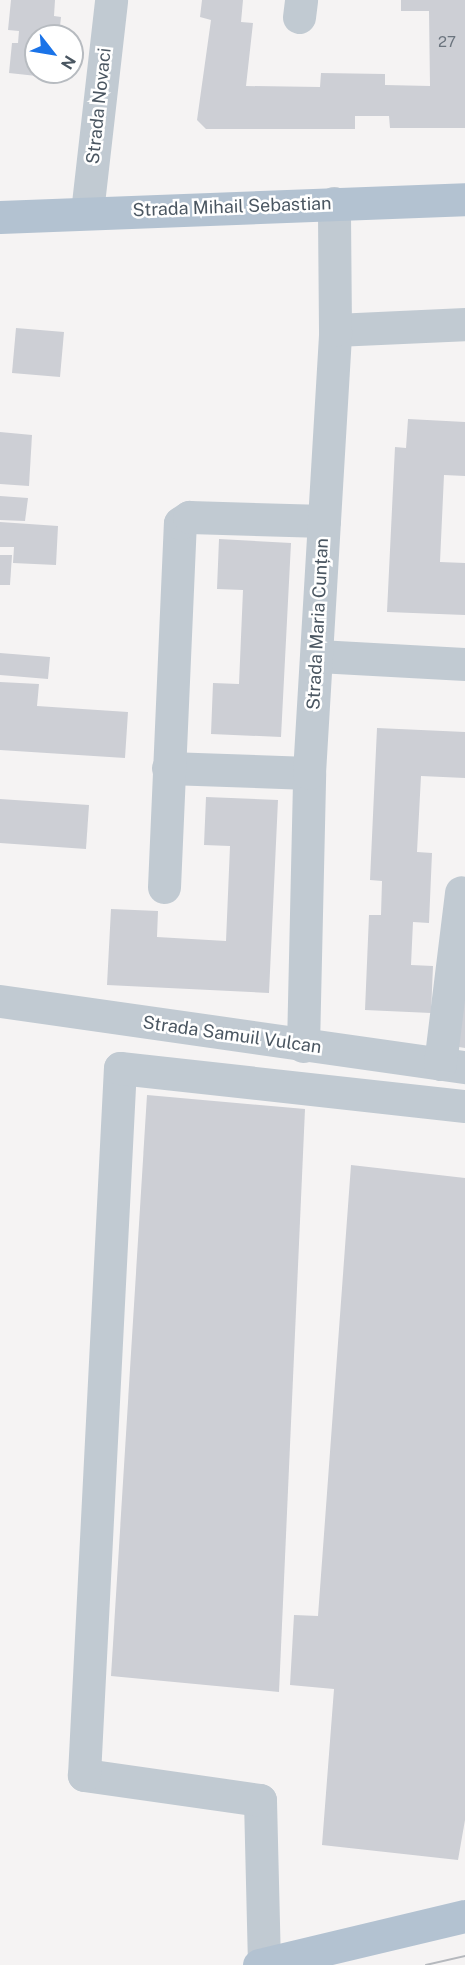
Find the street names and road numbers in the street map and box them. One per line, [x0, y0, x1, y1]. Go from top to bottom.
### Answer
street label: Strada Novaci [82, 47, 116, 165]
street label: Strada Mihail Sebastian [132, 193, 332, 221]
street label: Strada Maria Cunțan [303, 537, 333, 711]
street label: Strada Samuil Vulcan [141, 1012, 323, 1058]

